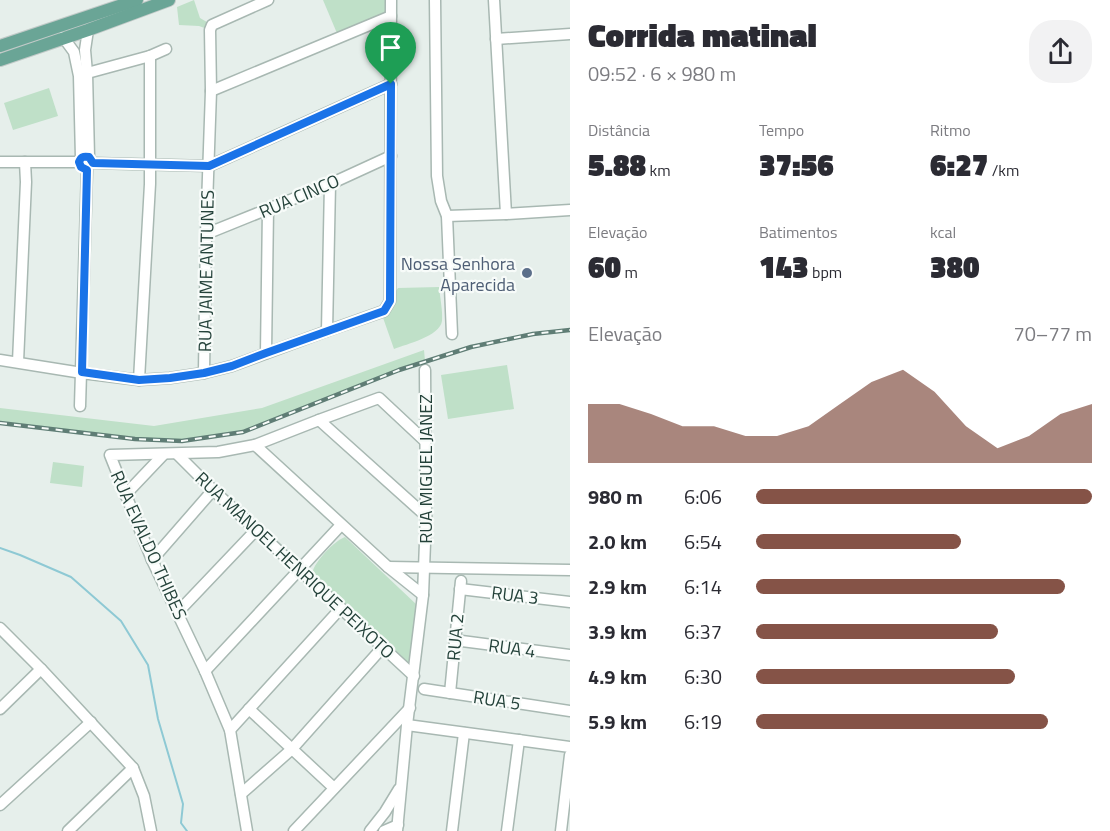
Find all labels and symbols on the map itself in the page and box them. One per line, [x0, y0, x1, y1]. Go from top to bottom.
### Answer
pin [365, 22, 416, 84]
street label: RUA CINCO [255, 167, 343, 225]
street label: RUA JAIME ANTUNES [191, 190, 221, 352]
place label: Nossa Senhora Aparecida [401, 250, 515, 298]
marker: Nossa Senhora Aparecida [520, 266, 534, 280]
street label: RUA MIGUEL JANEZ [412, 394, 439, 544]
street label: RUA MANOEL HENRIQUE PEIXOTO [189, 465, 401, 665]
street label: RUA EVALDO THIBES [104, 466, 194, 624]
street label: RUA 3 [490, 579, 540, 611]
street label: RUA 2 [439, 612, 471, 662]
street label: RUA 4 [487, 631, 537, 665]
street label: RUA 5 [472, 683, 522, 717]

